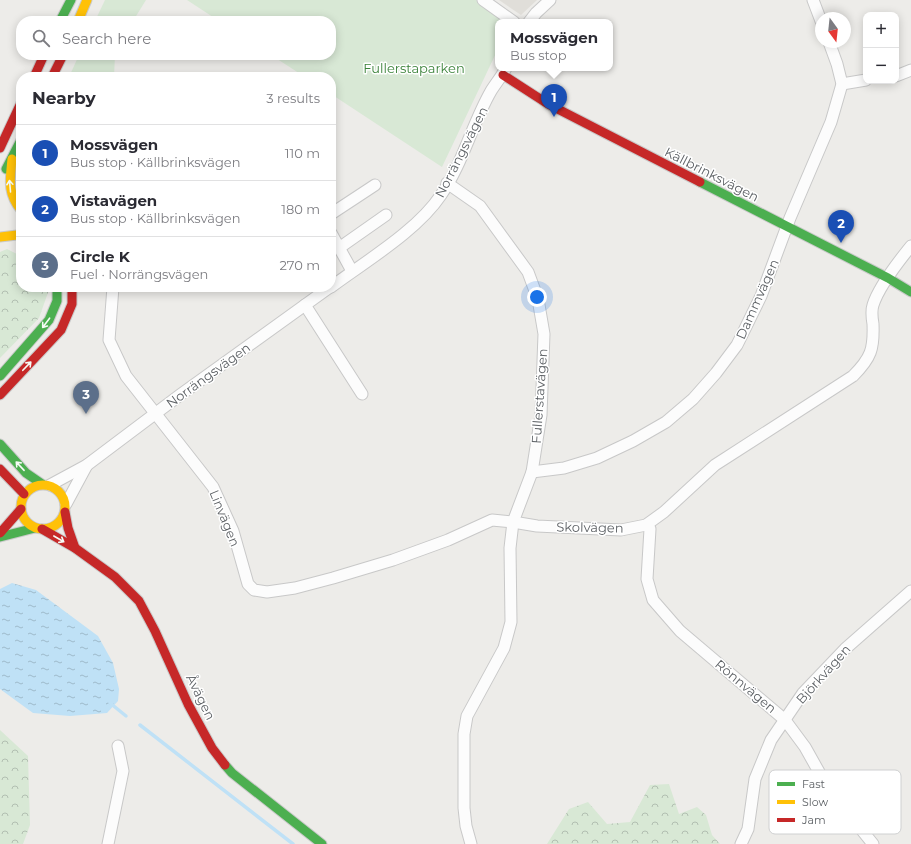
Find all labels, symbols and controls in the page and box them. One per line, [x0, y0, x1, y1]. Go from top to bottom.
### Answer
north arrow [815, 12, 851, 48]
map controls [863, 12, 899, 84]
button: + [863, 12, 899, 48]
search box [16, 16, 336, 60]
popup [495, 19, 613, 71]
icon: search [30, 27, 52, 49]
text: Mossvägen [510, 28, 598, 47]
text: Search here [62, 29, 151, 48]
text: Bus stop [510, 47, 567, 63]
button: − [863, 48, 899, 84]
park label: Fullerstaparken [363, 60, 465, 76]
pin: 1 [541, 84, 567, 117]
text: Nearby [32, 88, 96, 108]
text: 3 results [266, 90, 320, 106]
street label: Norrängsvägen [431, 104, 491, 200]
text: Mossvägen [70, 135, 158, 154]
street label: Källbrinksvägen [662, 143, 762, 205]
text: 1 [42, 145, 48, 161]
text: 110 m [285, 145, 320, 161]
text: Bus stop · Källbrinksvägen [70, 154, 240, 170]
one-way arrow [7, 180, 14, 193]
text: Vistavägen [70, 191, 157, 210]
text: 2 [41, 201, 49, 217]
text: 180 m [281, 201, 320, 217]
text: Bus stop · Källbrinksvägen [70, 210, 240, 226]
pin: 2 [828, 210, 854, 243]
text: Circle K [70, 247, 130, 266]
text: 3 [41, 257, 49, 273]
text: 270 m [279, 257, 320, 273]
street label: Dammvägen [732, 257, 782, 341]
text: Fuel · Norrängsvägen [70, 266, 208, 282]
your location [527, 287, 547, 307]
one-way arrow [41, 318, 50, 329]
street label: Norrängsvägen [163, 339, 253, 411]
street label: Fullerstavägen [528, 348, 550, 444]
one-way arrow [22, 361, 31, 371]
pin: 3 [73, 381, 99, 414]
one-way arrow [15, 461, 25, 471]
street label: Linvägen [206, 487, 244, 549]
street label: Skolvägen [556, 518, 624, 536]
one-way arrow [53, 535, 65, 543]
street label: Björkvägen [792, 641, 854, 707]
street label: Rönnvägen [712, 656, 780, 716]
street label: Åvägen [183, 671, 219, 723]
legend [769, 770, 901, 834]
text: Fast [802, 777, 826, 791]
text: Slow [802, 795, 828, 809]
text: Jam [801, 813, 826, 827]

